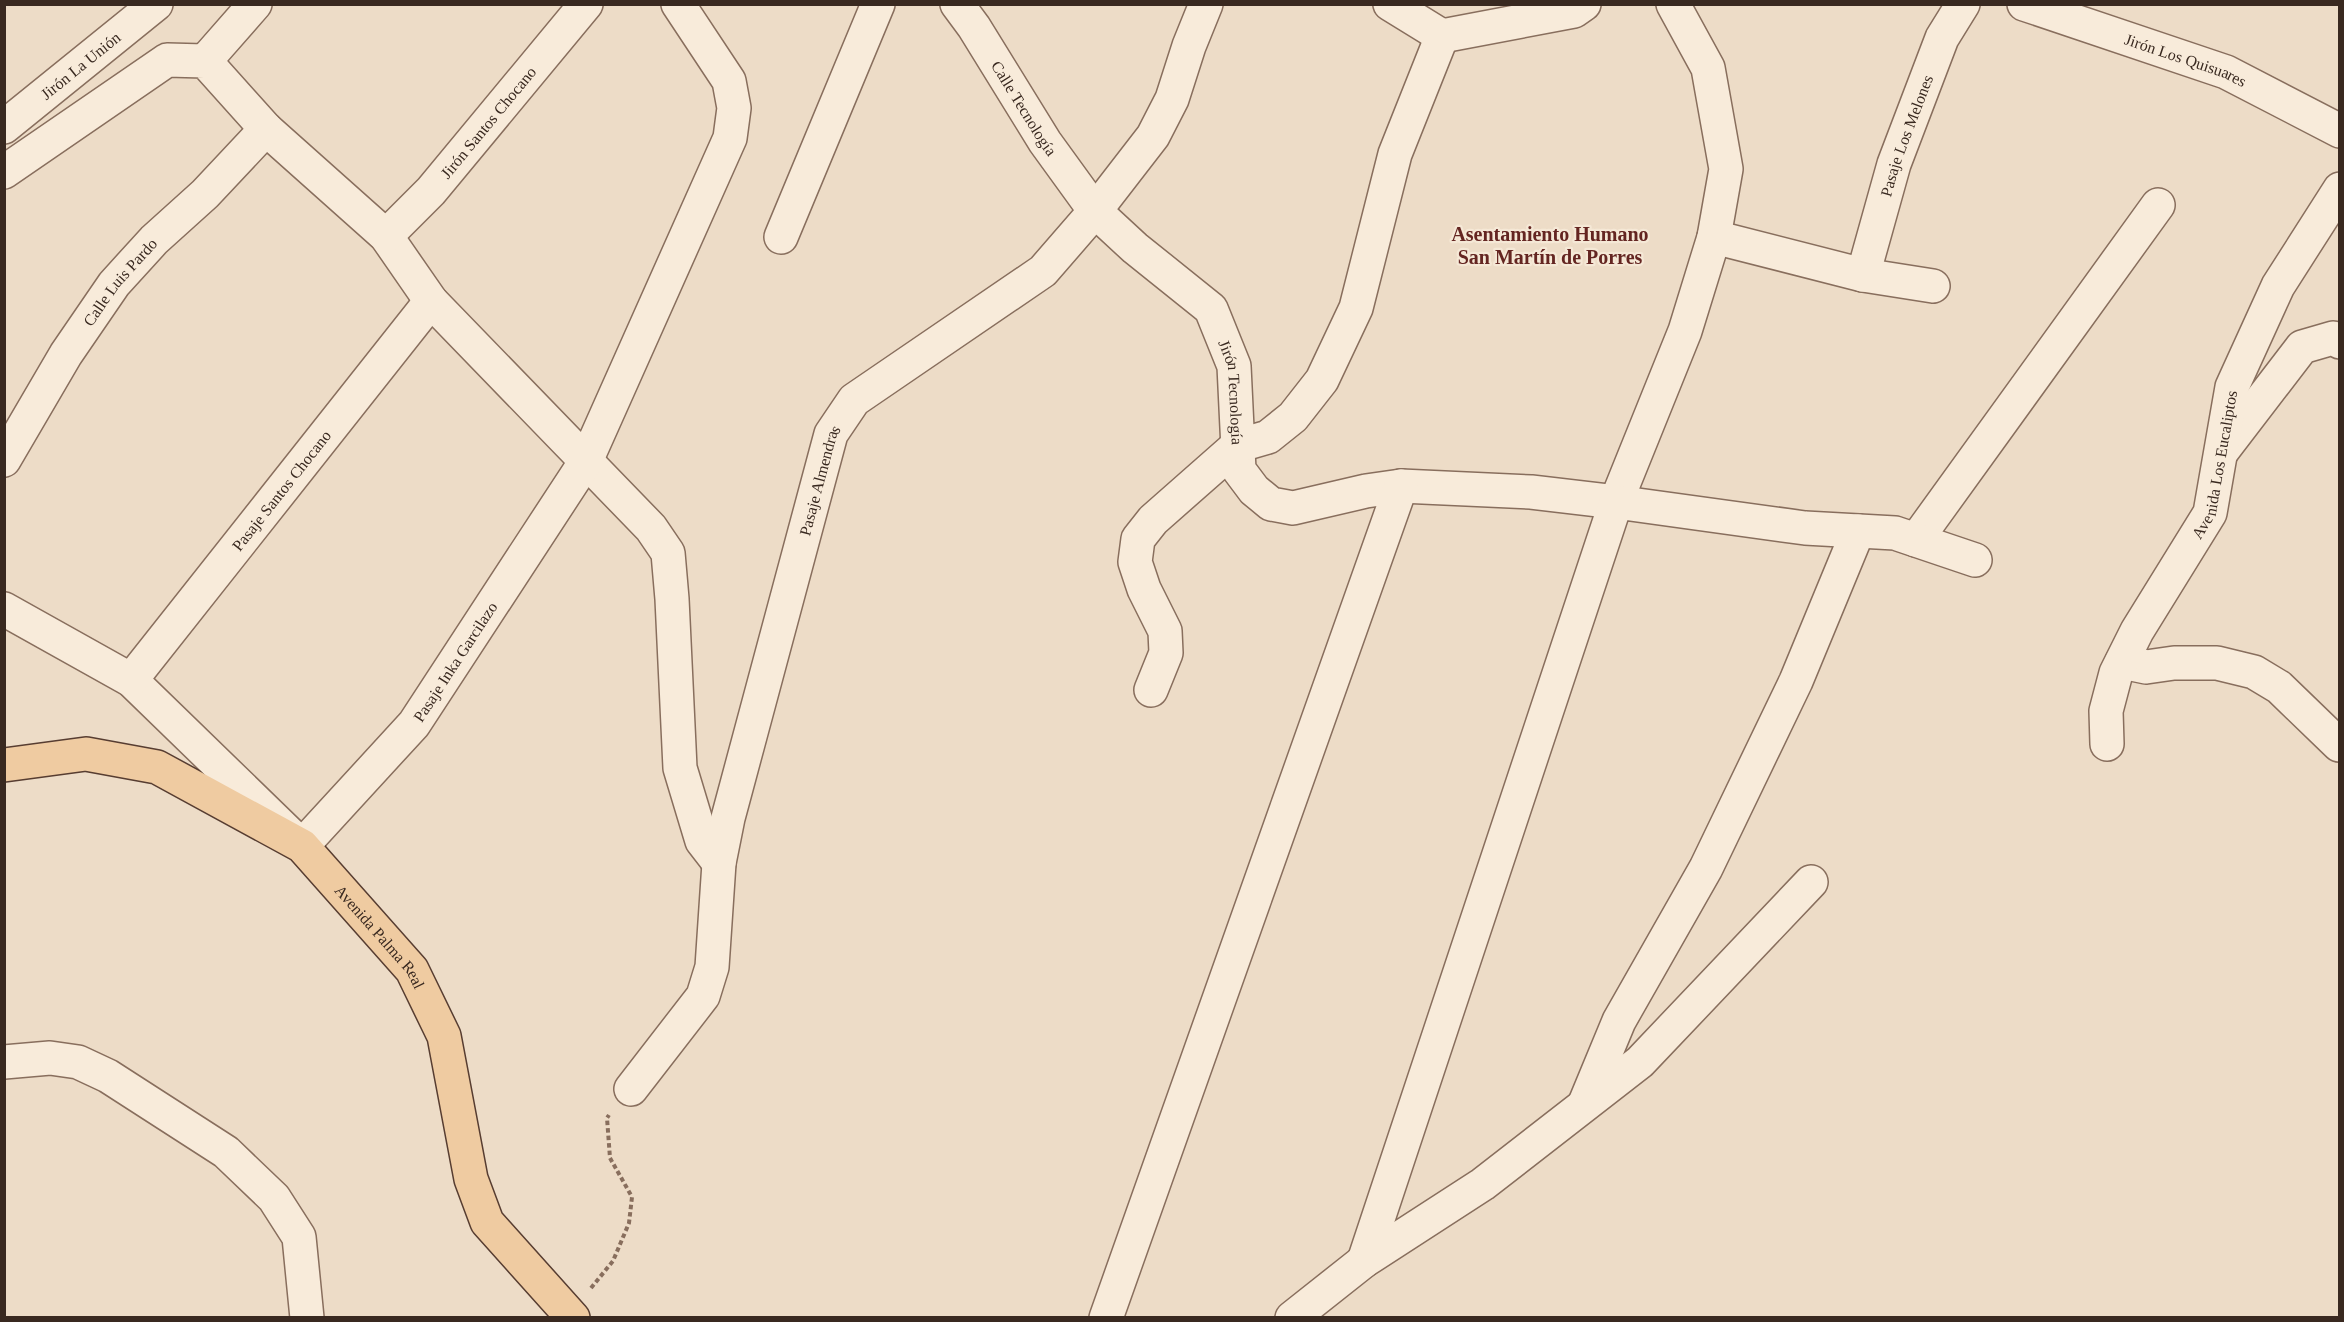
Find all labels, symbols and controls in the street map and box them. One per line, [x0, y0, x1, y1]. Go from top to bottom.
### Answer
street label: Jirón La Unión [37, 29, 124, 103]
street label: Jirón Los Quisuares [2123, 31, 2249, 90]
street label: Calle Tecnología [988, 58, 1060, 159]
street label: Jirón Santos Chocano [437, 63, 540, 182]
street label: Pasaje Los Melones [1877, 73, 1936, 198]
district label: Asentamiento Humano San Martín de Porres [1451, 223, 1649, 268]
street label: Calle Luis Pardo [80, 235, 160, 329]
street label: Jirón Tecnología [1215, 337, 1246, 445]
street label: Avenida Los Eucaliptos [2188, 389, 2240, 542]
street label: Pasaje Almendras [796, 422, 844, 538]
street label: Pasaje Santos Chocano [229, 427, 334, 554]
street label: Pasaje Inka Garcilazo [410, 599, 501, 725]
street label: Avenida Palma Real [332, 882, 428, 992]

